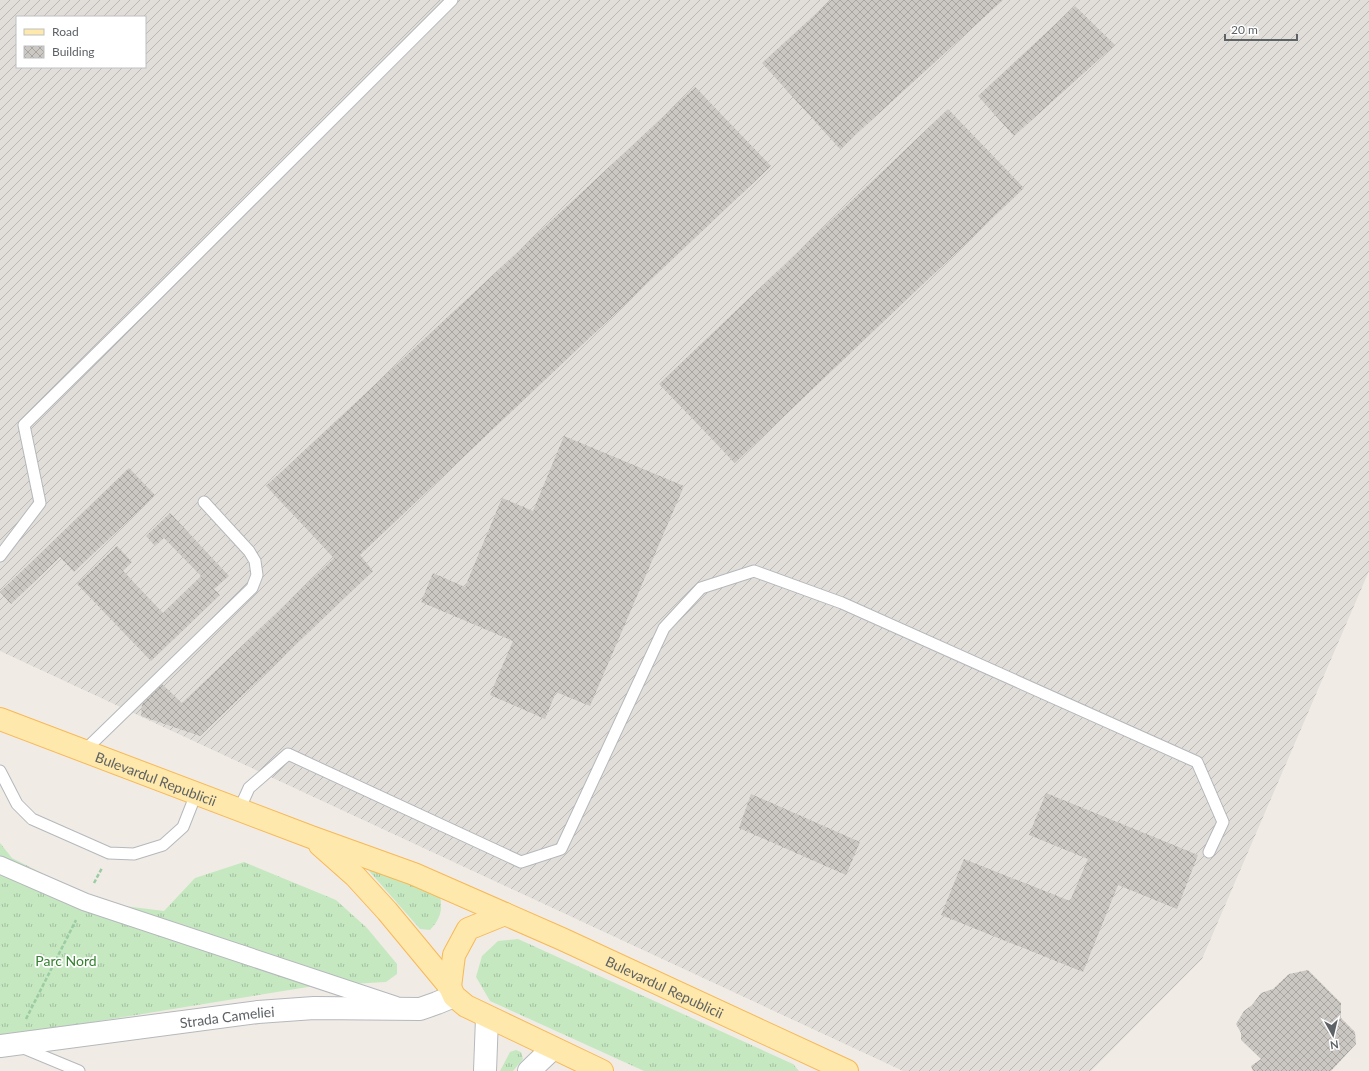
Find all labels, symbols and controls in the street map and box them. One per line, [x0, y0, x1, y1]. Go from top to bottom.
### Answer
legend [16, 16, 146, 68]
scale bar [1225, 16, 1297, 42]
text: 20 m [1231, 22, 1258, 37]
text: Road [52, 24, 79, 39]
text: Building [52, 44, 95, 59]
street label: Bulevardul Republicii [93, 748, 219, 809]
park label: Parc Nord [35, 952, 97, 969]
street label: Bulevardul Republicii [603, 952, 726, 1021]
street label: Strada Cameliei [179, 1002, 275, 1031]
north arrow [1313, 1015, 1353, 1055]
text: N [1329, 1038, 1340, 1052]

